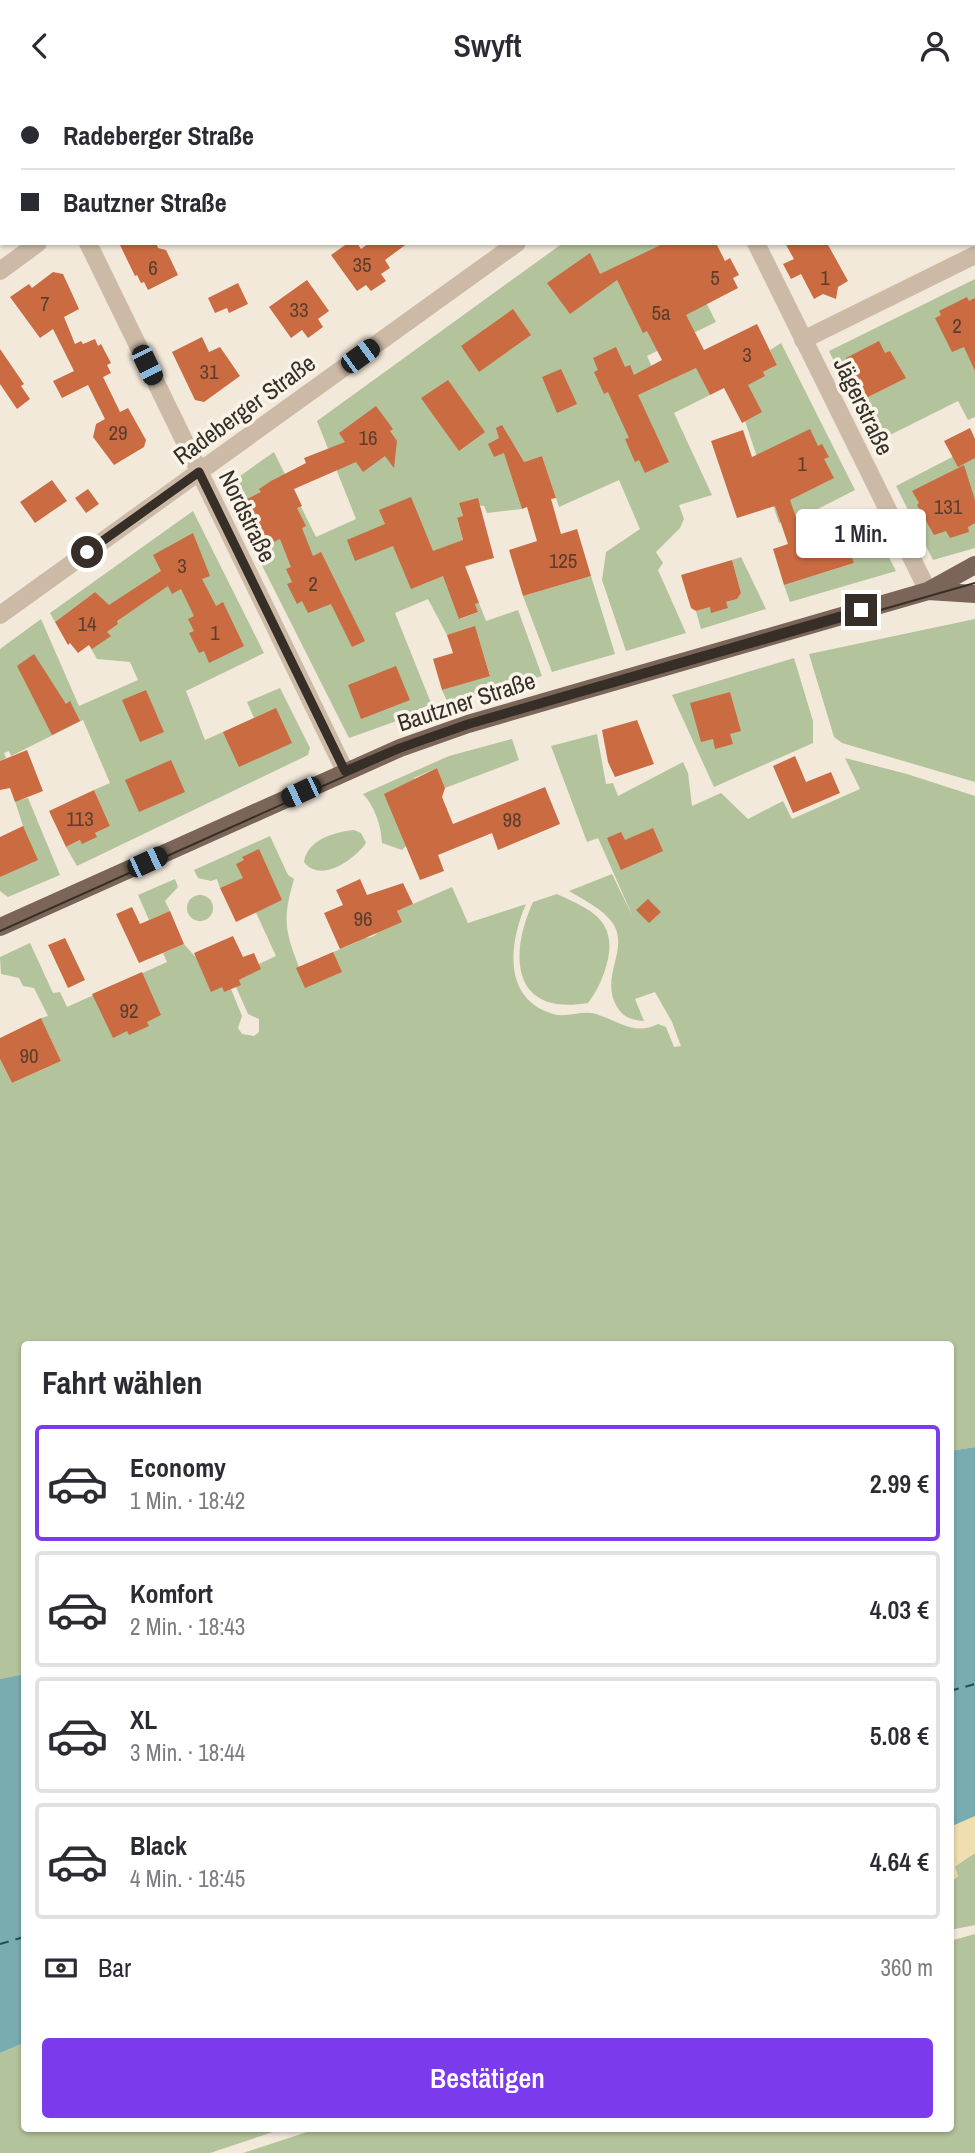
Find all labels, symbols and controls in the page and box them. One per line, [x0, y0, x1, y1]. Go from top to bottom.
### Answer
text: Swyft [453, 24, 522, 67]
icon: back [21, 27, 59, 65]
icon: person [916, 27, 954, 65]
text: Radeberger Straße [63, 118, 254, 153]
text: Bautzner Straße [63, 185, 227, 220]
house number: 35 [352, 250, 372, 279]
house number: 6 [148, 253, 158, 282]
house number: 5 [710, 263, 720, 292]
house number: 1 [820, 263, 830, 292]
house number: 7 [40, 289, 50, 318]
house number: 33 [289, 295, 309, 324]
house number: 5a [651, 298, 671, 327]
house number: 2 [952, 311, 962, 340]
car [337, 335, 384, 377]
house number: 3 [742, 340, 752, 369]
car [129, 342, 166, 388]
street label: Radeberger Straße [166, 347, 322, 471]
street label: Jägerstraße [827, 352, 901, 460]
house number: 31 [199, 357, 219, 386]
house number: 29 [108, 418, 128, 447]
house number: 16 [358, 423, 378, 452]
house number: 1 [797, 449, 807, 478]
street label: Nordstraße [212, 465, 284, 567]
house number: 131 [934, 492, 963, 521]
callout: 1 Min. [796, 509, 926, 557]
text: 1 Min. [834, 518, 888, 549]
route start [71, 536, 103, 568]
house number: 125 [549, 546, 577, 575]
house number: 3 [177, 551, 187, 580]
house number: 2 [308, 569, 318, 598]
route end [845, 594, 877, 626]
house number: 14 [77, 609, 97, 638]
house number: 1 [210, 618, 220, 647]
street label: Bautzner Straße [393, 664, 539, 738]
car [278, 774, 325, 810]
house number: 113 [66, 804, 94, 833]
house number: 98 [502, 805, 522, 834]
car [124, 844, 171, 880]
house number: 96 [353, 904, 373, 933]
house number: 92 [119, 996, 139, 1025]
house number: 90 [19, 1041, 39, 1070]
text: Fahrt wählen [42, 1361, 203, 1404]
text: Economy [130, 1450, 226, 1485]
icon: car [46, 1452, 109, 1515]
text: 2.99 € [870, 1466, 929, 1501]
text: 1 Min. · 18:42 [130, 1485, 245, 1516]
text: Komfort [130, 1576, 213, 1611]
icon: car [46, 1578, 109, 1641]
text: 4.03 € [870, 1592, 929, 1627]
text: 2 Min. · 18:43 [130, 1611, 245, 1642]
text: XL [130, 1702, 157, 1737]
icon: car [46, 1704, 109, 1767]
text: 5.08 € [870, 1718, 929, 1753]
text: 3 Min. · 18:44 [130, 1737, 245, 1768]
text: Black [130, 1828, 187, 1863]
icon: car [46, 1830, 109, 1893]
text: 4.64 € [870, 1844, 929, 1879]
text: 4 Min. · 18:45 [130, 1863, 245, 1894]
icon: cash [42, 1949, 80, 1987]
text: Bar [98, 1950, 131, 1985]
text: 360 m [881, 1952, 933, 1983]
button: Bestätigen [42, 2038, 933, 2118]

